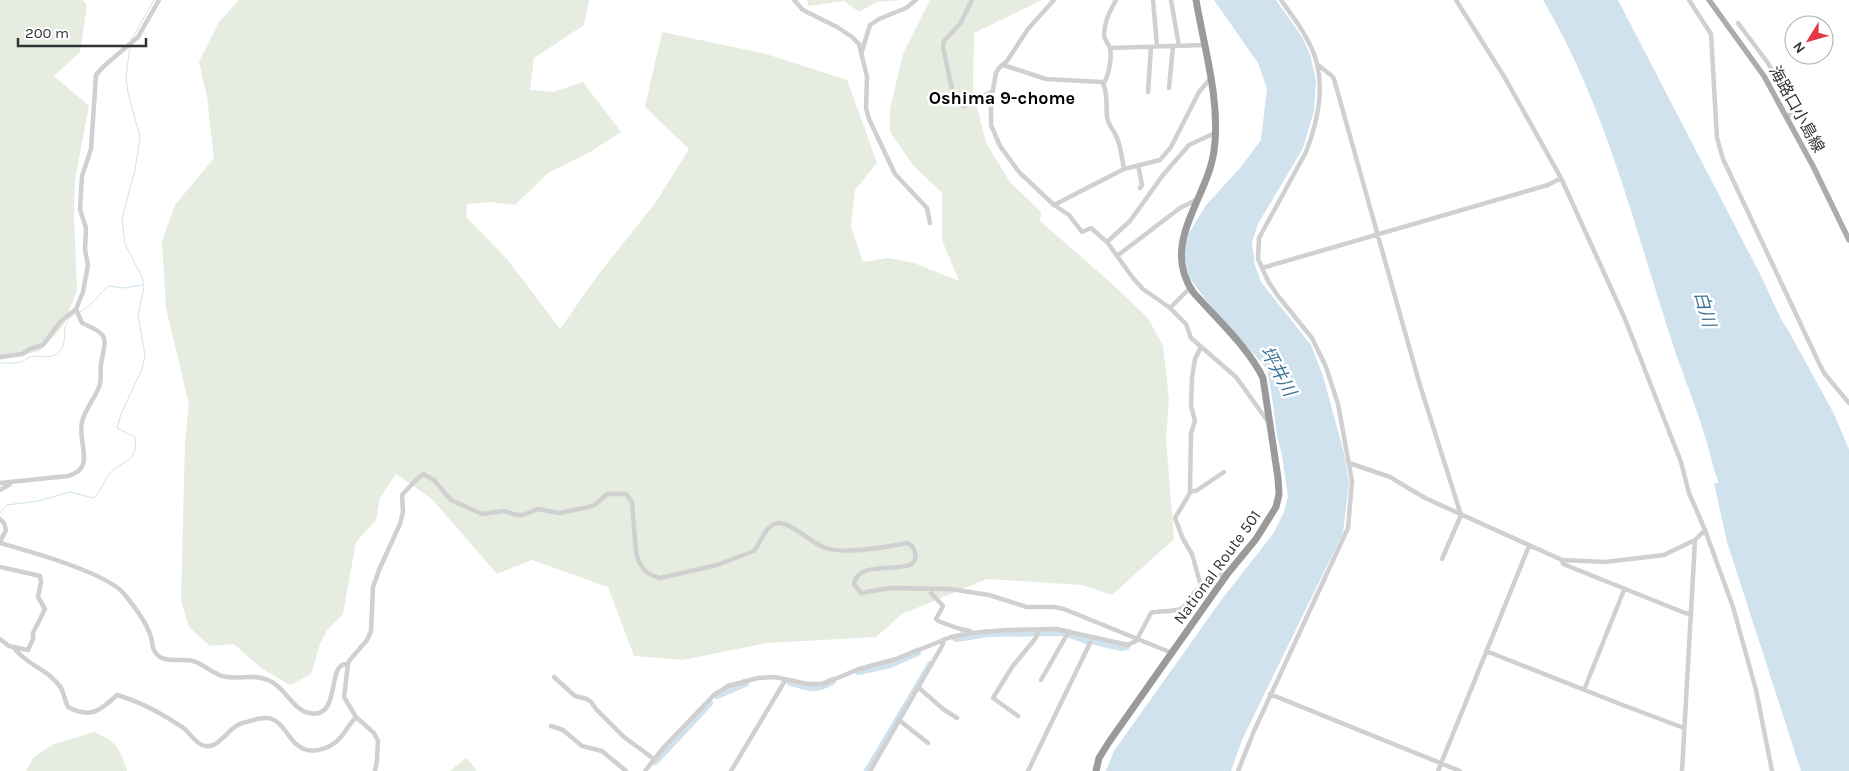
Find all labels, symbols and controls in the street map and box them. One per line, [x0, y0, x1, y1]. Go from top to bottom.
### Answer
scale bar [18, 15, 145, 47]
north arrow [1784, 15, 1834, 65]
text: 200 m [25, 24, 69, 42]
text: N [1789, 38, 1809, 57]
street label: 海路口小島線 [1765, 62, 1829, 156]
district label: Oshima 9-chome [929, 87, 1075, 109]
water label: 白川 [1690, 289, 1721, 331]
water label: 坪井川 [1255, 342, 1302, 402]
street label: National Route 501 [1169, 506, 1265, 628]

